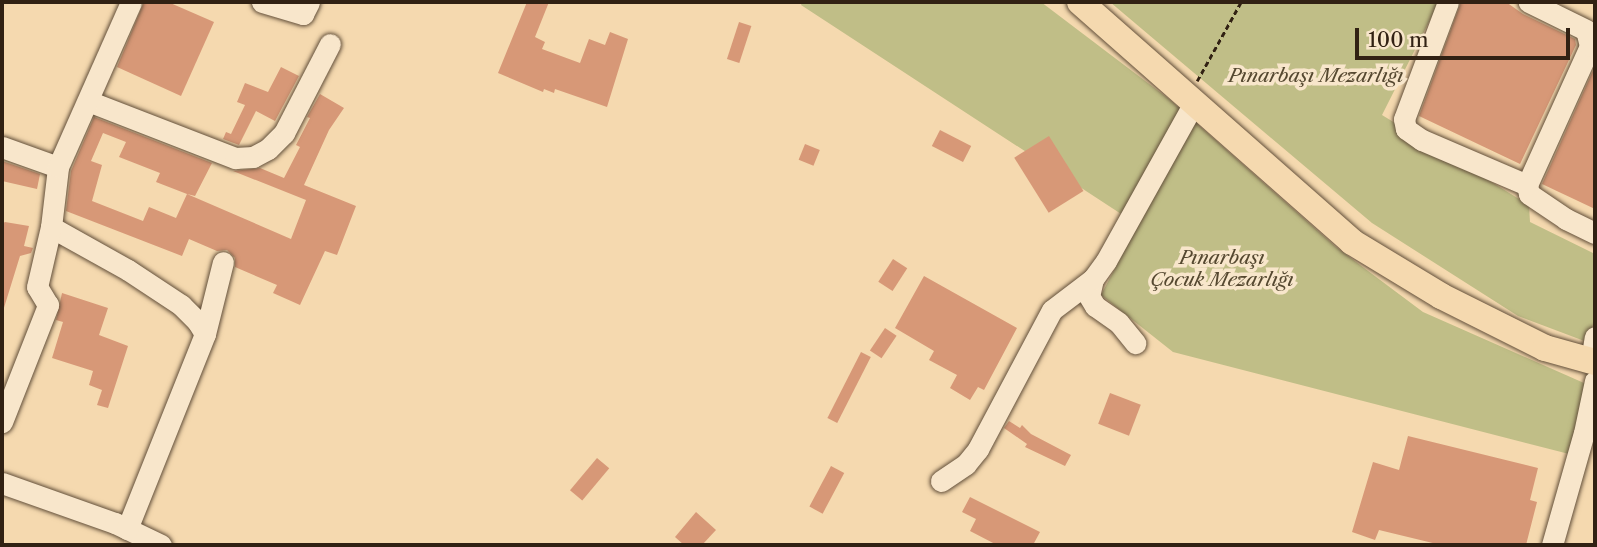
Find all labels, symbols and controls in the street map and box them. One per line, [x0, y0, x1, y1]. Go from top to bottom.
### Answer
scale bar [1359, 14, 1574, 58]
text: 100 m [1368, 27, 1429, 52]
park label: Pınarbaşı Mezarlığı [1228, 65, 1404, 87]
park label: Pınarbaşı Çocuk Mezarlığı [1150, 247, 1294, 291]

